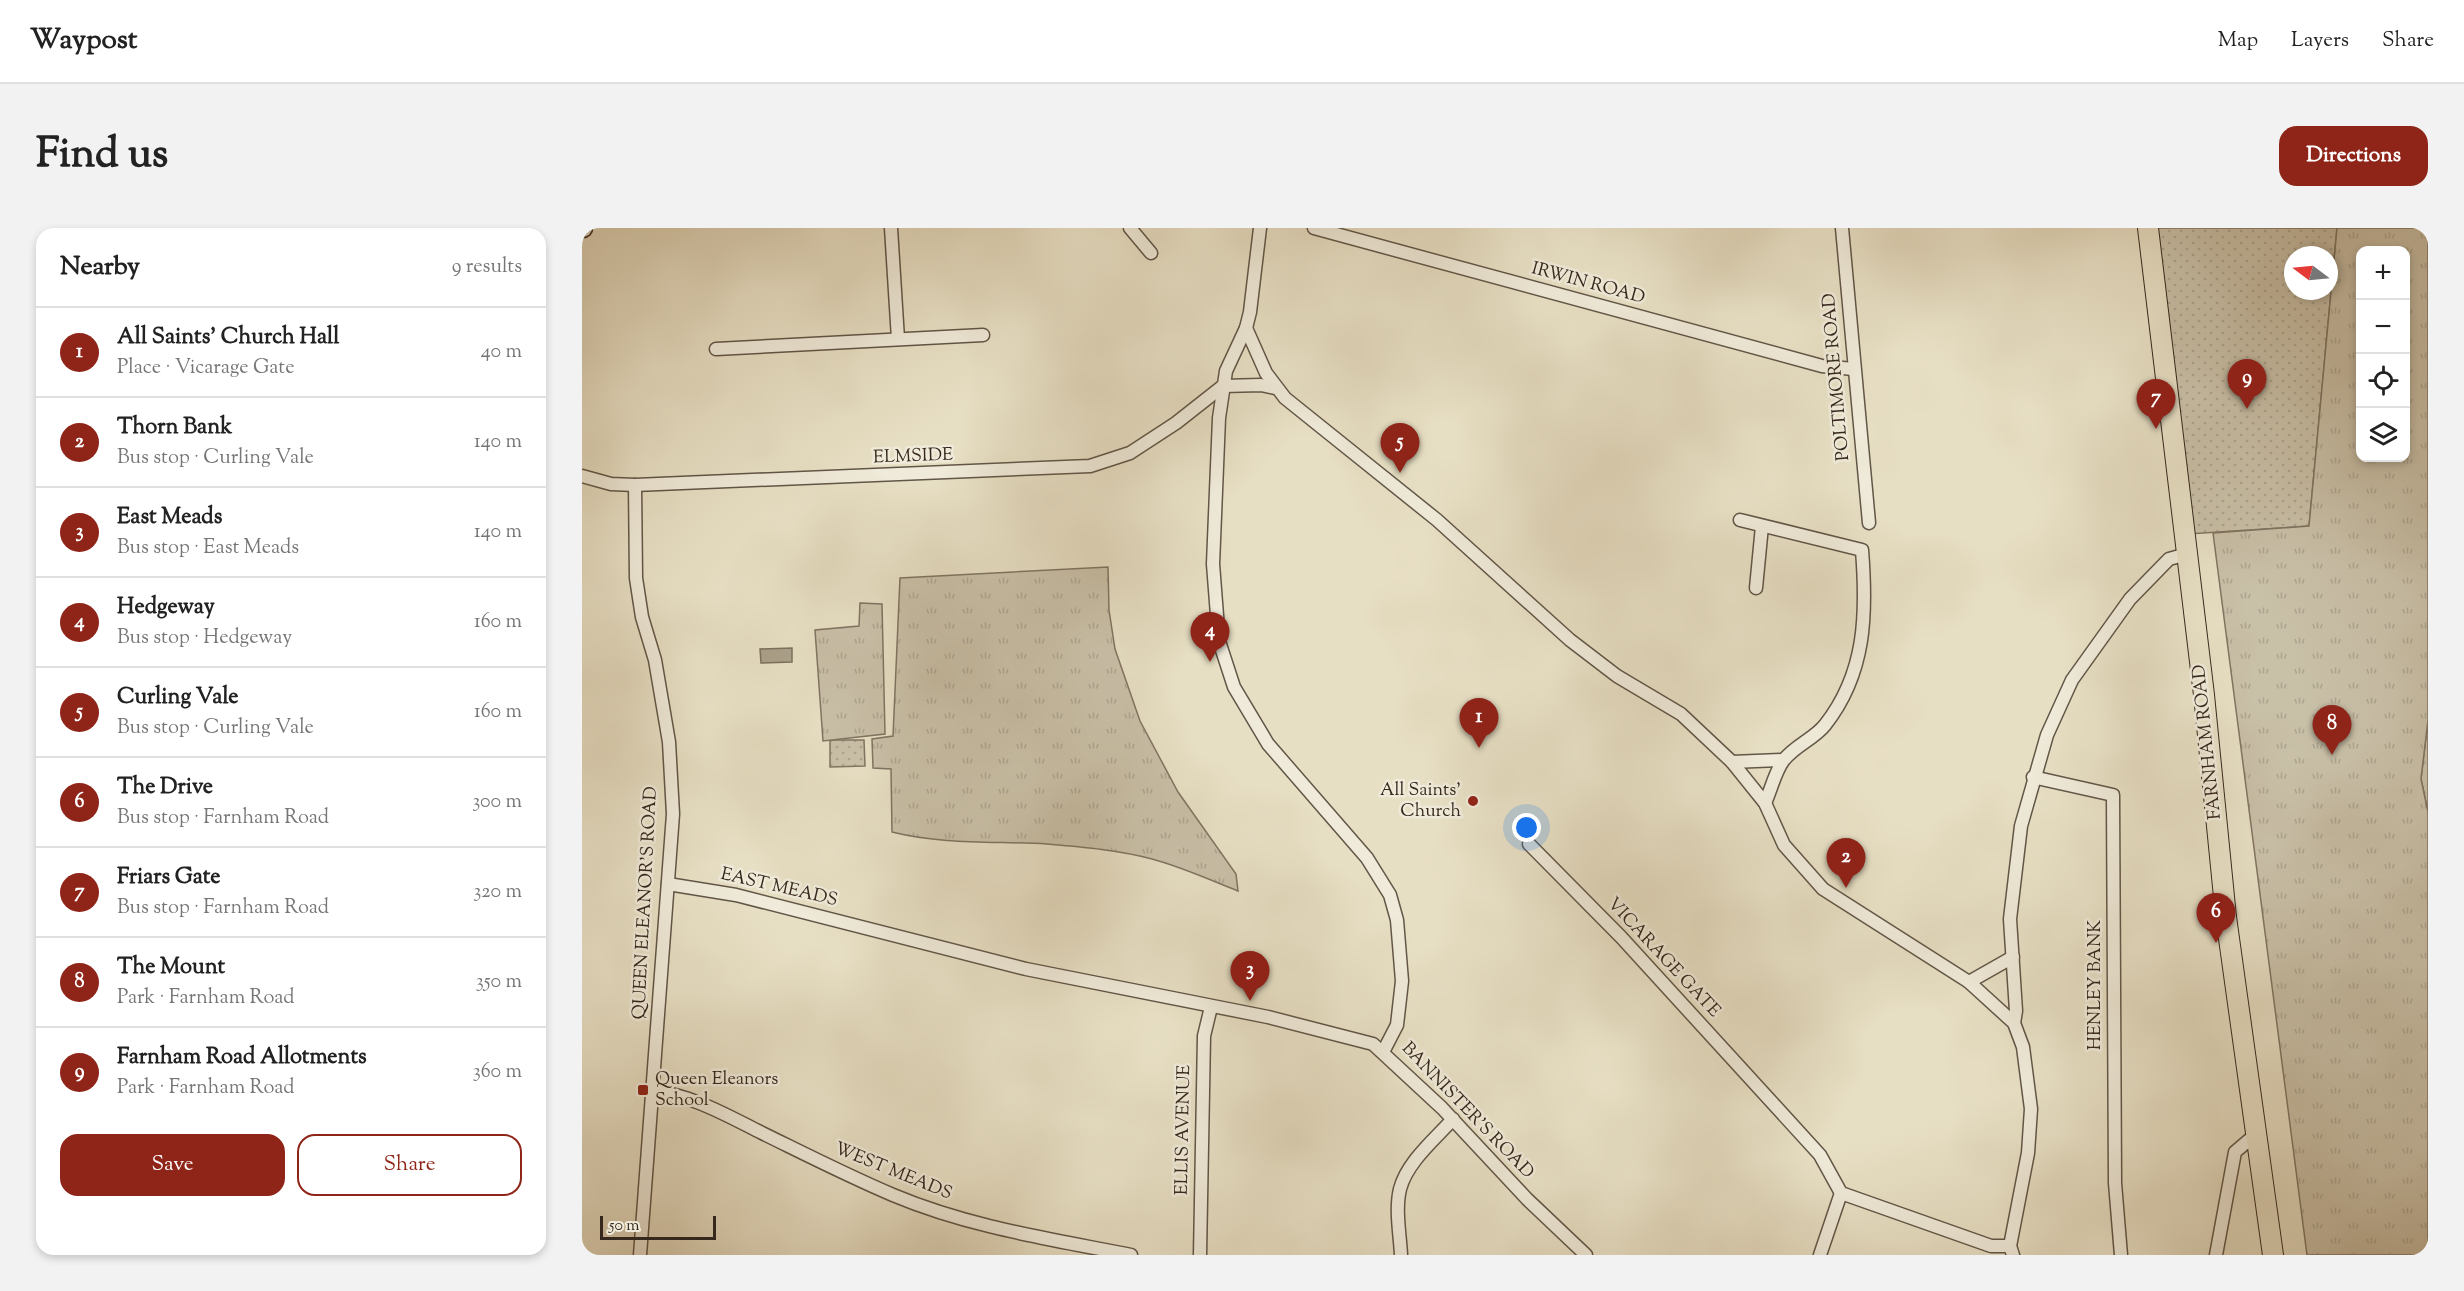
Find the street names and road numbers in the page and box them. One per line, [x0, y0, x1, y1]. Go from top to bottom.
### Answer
street label: IRWIN ROAD [1528, 256, 1648, 312]
street label: POLTIMORE ROAD [1817, 292, 1857, 462]
street label: ELMSIDE [873, 443, 953, 471]
street label: FARNHAM ROAD [2187, 663, 2229, 821]
street label: QUEEN ELEANOR'S ROAD [627, 786, 665, 1020]
street label: EAST MEADS [718, 862, 840, 914]
street label: VICARAGE GATE [1600, 892, 1726, 1024]
street label: HENLEY BANK [2083, 920, 2109, 1050]
street label: BANNISTER'S ROAD [1395, 1037, 1539, 1185]
street label: ELLIS AVENUE [1170, 1064, 1198, 1195]
street label: WEST MEADS [830, 1137, 956, 1207]

